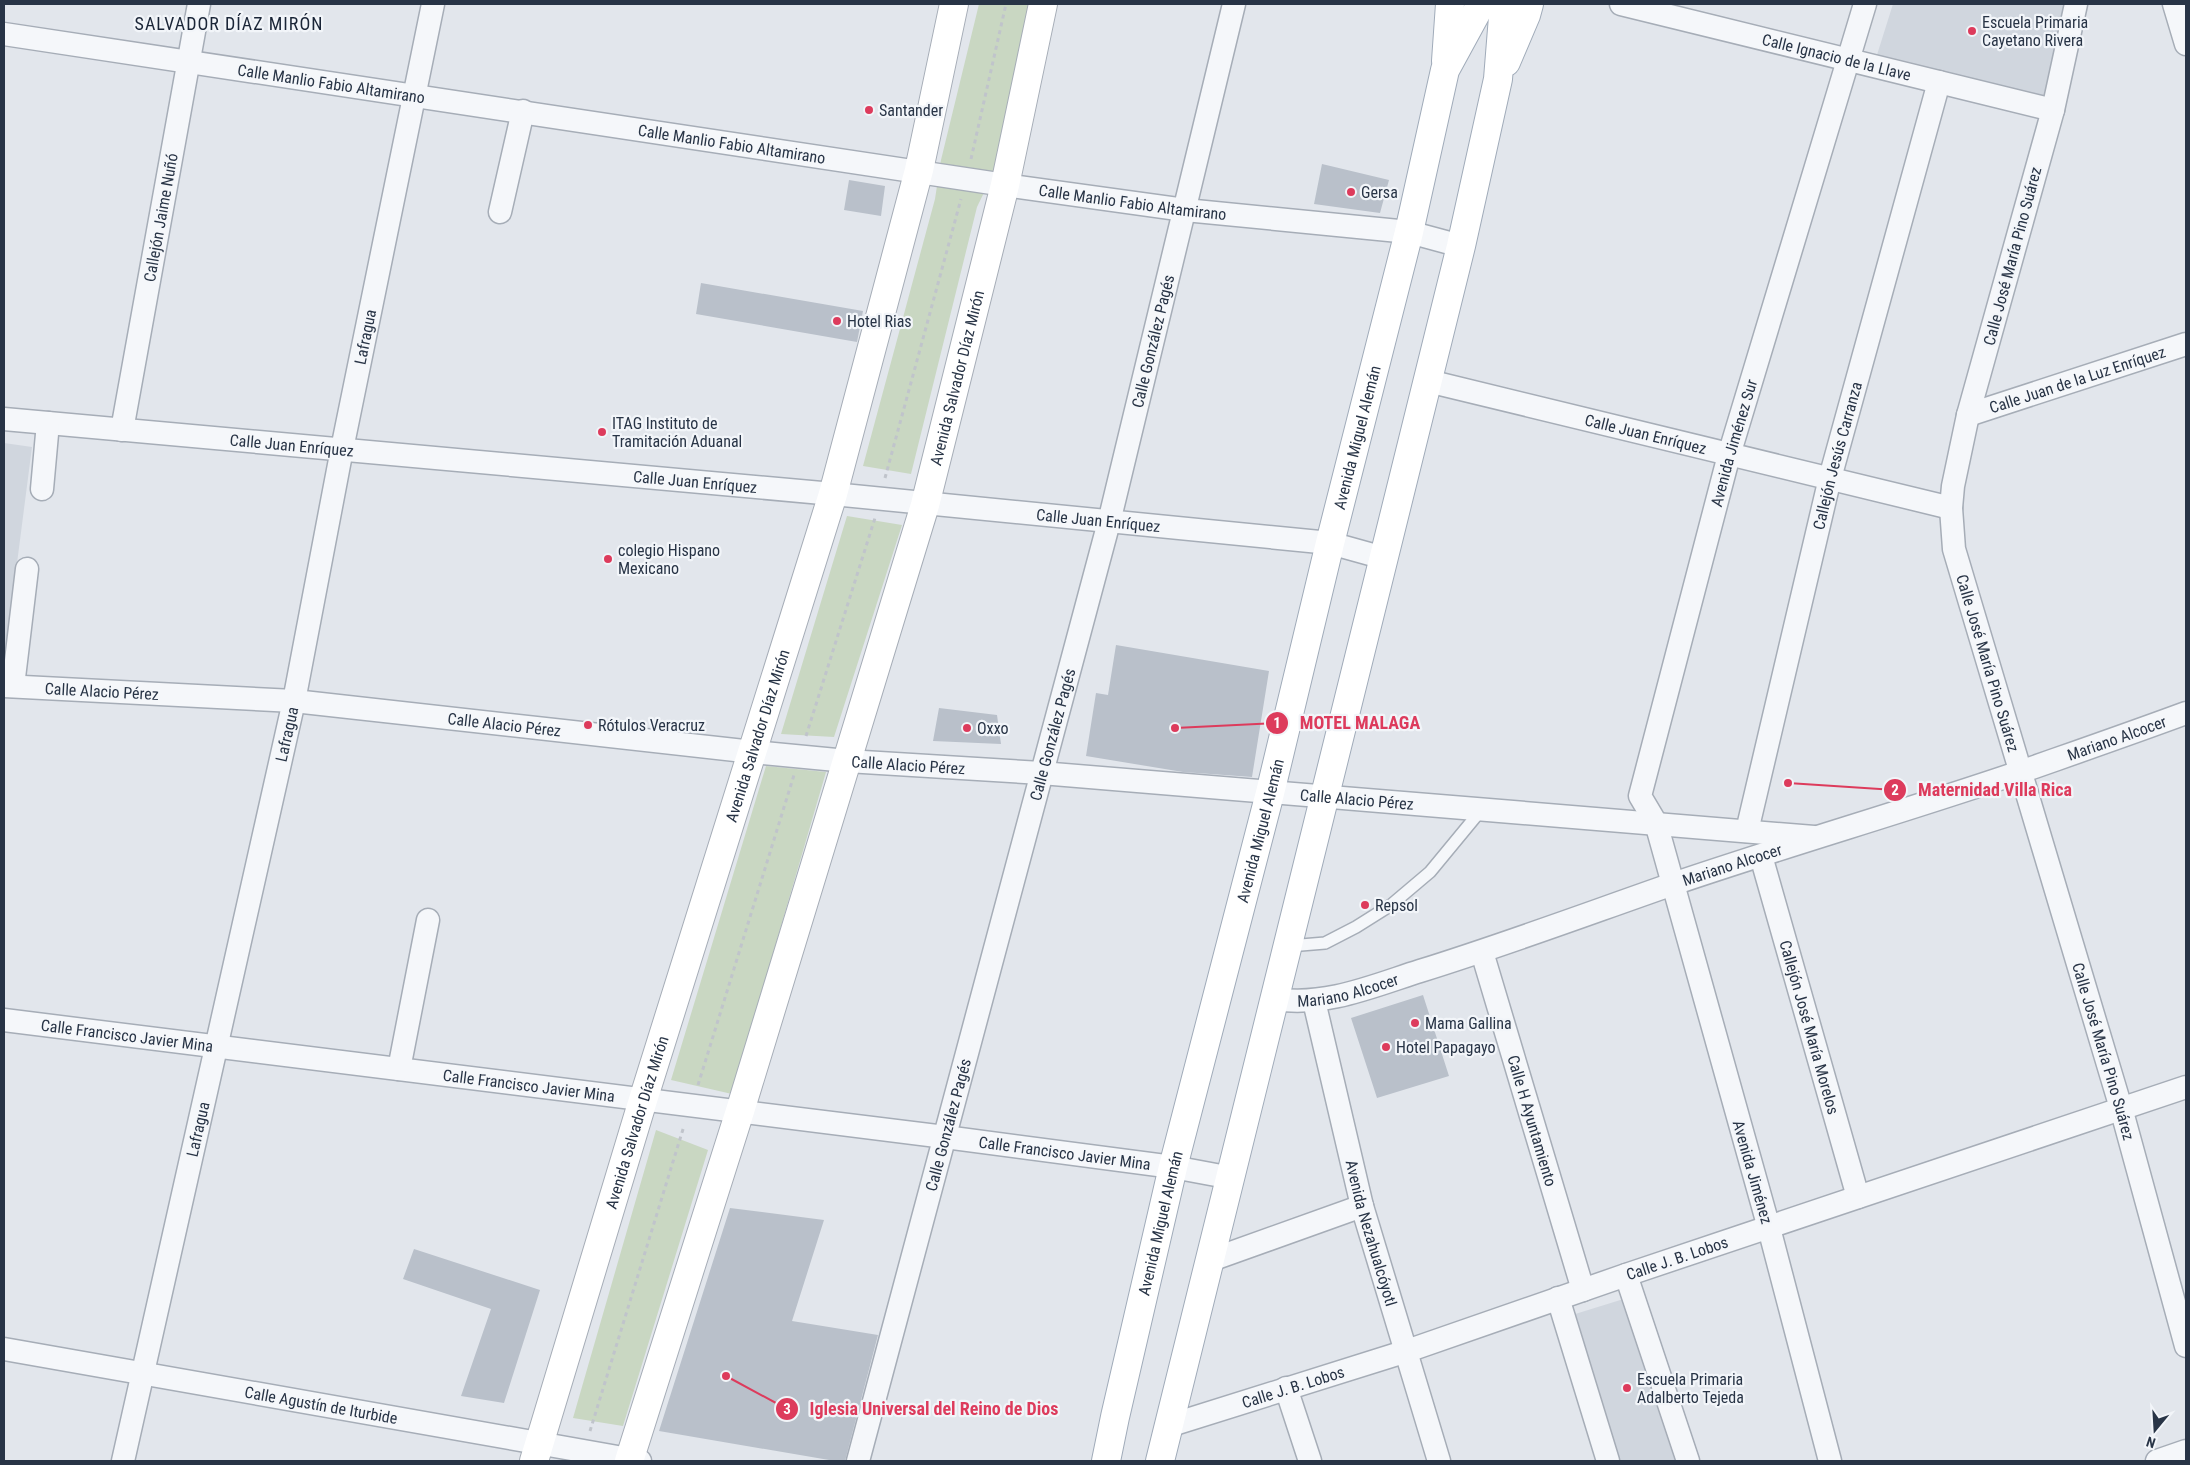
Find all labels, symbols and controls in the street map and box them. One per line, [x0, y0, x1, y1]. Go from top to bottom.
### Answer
district label: SALVADOR DÍAZ MIRÓN [135, 13, 323, 34]
place label: Escuela Primaria Cayetano Rivera [1982, 13, 2088, 50]
marker: Escuela Primaria Cayetano Rivera [1966, 25, 1978, 37]
street label: Calle Ignacio de la Llave [1760, 30, 1913, 85]
street label: Calle Manlio Fabio Altamirano [236, 60, 426, 107]
place label: Santander [879, 101, 943, 120]
marker: Santander [863, 104, 875, 116]
street label: Calle Manlio Fabio Altamirano [637, 121, 827, 168]
street label: Callejón Jaime Nuñó [140, 152, 182, 283]
street label: Calle José María Pino Suárez [1979, 165, 2045, 348]
street label: Calle Manlio Fabio Altamirano [1037, 181, 1227, 224]
place label: Gersa [1361, 183, 1398, 202]
marker: Gersa [1345, 186, 1357, 198]
street label: Calle González Pagés [1128, 273, 1178, 410]
street label: Avenida Salvador Díaz Mirón [926, 288, 988, 467]
street label: Lafragua [351, 308, 380, 366]
place label: Hotel Rias [847, 312, 912, 331]
marker: Hotel Rias [831, 315, 843, 327]
street label: Calle Juan de la Luz Enríquez [1987, 342, 2168, 417]
street label: Avenida Miguel Alemán [1330, 363, 1385, 512]
street label: Avenida Jiménez Sur [1707, 377, 1761, 509]
street label: Callejón Jesús Carranza [1809, 380, 1866, 532]
street label: Calle Juan Enríquez [1583, 410, 1708, 458]
place label: ITAG Instituto de Tramitación Aduanal [612, 414, 742, 451]
marker: ITAG Instituto de Tramitación Aduanal [596, 426, 608, 438]
street label: Calle Juan Enríquez [229, 430, 355, 461]
street label: Calle Juan Enríquez [632, 467, 758, 497]
street label: Calle Juan Enríquez [1035, 505, 1161, 536]
place label: colegio Hispano Mexicano [618, 541, 720, 578]
marker: colegio Hispano Mexicano [602, 553, 614, 565]
street label: Calle José María Pino Suárez [1952, 572, 2023, 754]
street label: Avenida Salvador Díaz Mirón [722, 647, 794, 824]
street label: Calle González Pagés [1026, 666, 1079, 803]
street label: Calle Alacio Pérez [44, 679, 159, 704]
street label: Lafragua [272, 705, 302, 764]
callout: MOTEL MALAGA [1265, 706, 1430, 739]
street label: Calle Alacio Pérez [446, 709, 562, 741]
text: MOTEL MALAGA [1300, 712, 1420, 733]
street label: Mariano Alcocer [2065, 712, 2169, 765]
text: 1 [1273, 714, 1281, 732]
place label: Rótulos Veracruz [598, 716, 705, 735]
marker: Rótulos Veracruz [582, 719, 594, 731]
place label: Oxxo [977, 719, 1009, 738]
marker: Oxxo [961, 722, 973, 734]
street label: Calle Alacio Pérez [851, 752, 966, 778]
street label: Avenida Miguel Alemán [1233, 757, 1288, 905]
callout: Maternidad Villa Rica [1883, 773, 2082, 806]
text: Maternidad Villa Rica [1918, 779, 2072, 800]
text: 2 [1891, 781, 1899, 799]
street label: Calle Alacio Pérez [1299, 785, 1415, 814]
street label: Mariano Alcocer [1680, 840, 1784, 890]
place label: Repsol [1375, 896, 1418, 915]
marker: Repsol [1359, 899, 1371, 911]
street label: Callejón José María Morelos [1775, 938, 1843, 1117]
street label: Calle José María Pino Suárez [2068, 960, 2138, 1142]
street label: Mariano Alcocer [1297, 970, 1401, 1011]
place label: Mama Gallina [1425, 1014, 1512, 1033]
street label: Calle Francisco Javier Mina [40, 1016, 214, 1056]
marker: Mama Gallina [1409, 1017, 1421, 1029]
street label: Avenida Salvador Díaz Mirón [602, 1034, 673, 1211]
place label: Hotel Papagayo [1396, 1038, 1496, 1057]
marker: Hotel Papagayo [1380, 1041, 1392, 1053]
street label: Calle H Ayuntamiento [1503, 1053, 1560, 1189]
street label: Calle González Pagés [922, 1057, 975, 1193]
street label: Calle Francisco Javier Mina [442, 1066, 616, 1106]
street label: Lafragua [183, 1100, 214, 1159]
street label: Avenida Jiménez [1729, 1118, 1776, 1226]
street label: Calle Francisco Javier Mina [978, 1133, 1152, 1174]
street label: Avenida Miguel Alemán [1135, 1149, 1187, 1297]
street label: Avenida Nezahualcóyotl [1342, 1158, 1401, 1308]
street label: Calle J. B. Lobos [1624, 1232, 1731, 1284]
street label: Calle J. B. Lobos [1240, 1362, 1347, 1412]
place label: Escuela Primaria Adalberto Tejeda [1637, 1370, 1744, 1407]
marker: Escuela Primaria Adalberto Tejeda [1621, 1382, 1633, 1394]
street label: Calle Agustín de Iturbide [243, 1383, 399, 1428]
callout: Iglesia Universal del Reino de Dios [775, 1392, 1069, 1425]
text: Iglesia Universal del Reino de Dios [810, 1398, 1058, 1419]
text: 3 [783, 1400, 791, 1418]
north arrow [2130, 1405, 2180, 1455]
text: N [2144, 1433, 2158, 1451]

